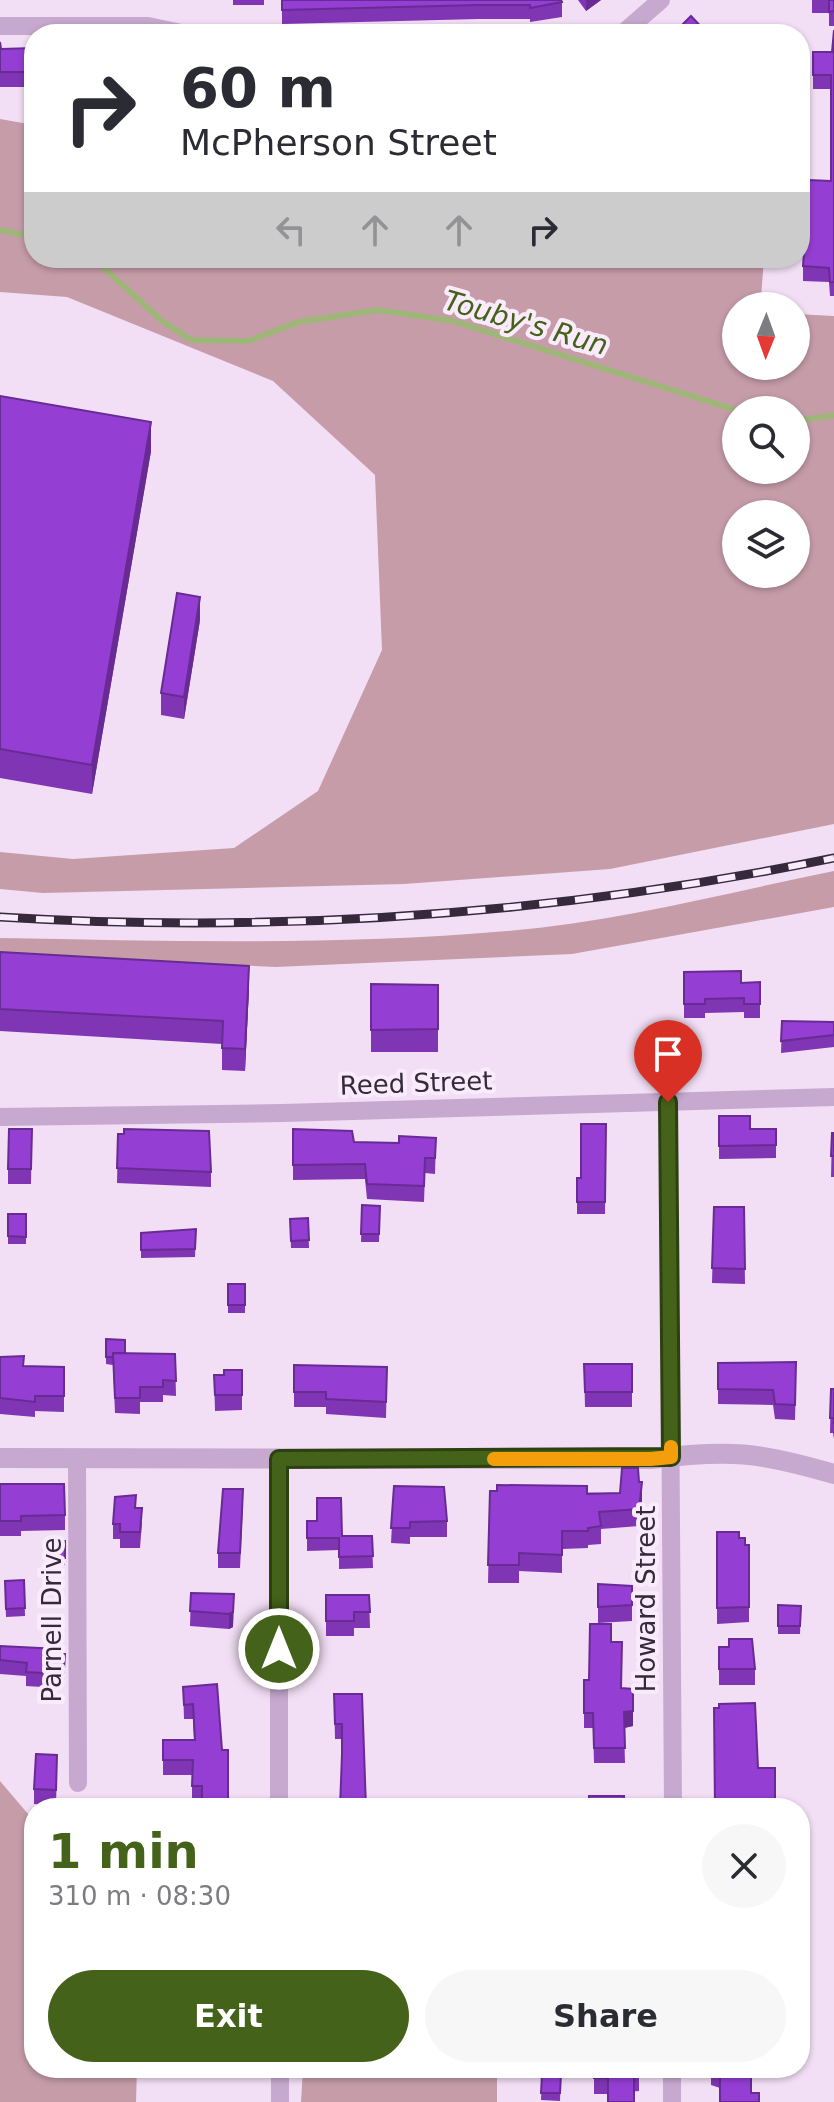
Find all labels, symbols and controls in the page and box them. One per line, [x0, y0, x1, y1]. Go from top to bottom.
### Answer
text: 60 m [180, 55, 336, 120]
icon: right [48, 56, 152, 160]
text: McPherson Street [180, 122, 497, 163]
icon: left [269, 208, 313, 252]
icon: ahead [353, 208, 397, 252]
icon: ahead [437, 208, 481, 252]
icon: right [521, 208, 565, 252]
water label: Touby's Run [440, 284, 612, 362]
north arrow [722, 292, 810, 380]
map controls [722, 292, 810, 588]
button: search [722, 396, 810, 484]
button: layers [722, 500, 810, 588]
pin [634, 1020, 702, 1102]
icon: arrive [646, 1032, 690, 1076]
street label: Reed Street [339, 1065, 493, 1101]
street label: Howard Street [631, 1506, 661, 1692]
street label: Parnell Drive [37, 1537, 67, 1703]
position arrow [237, 1607, 321, 1691]
text: 1 min [48, 1823, 199, 1879]
button: close [702, 1824, 786, 1908]
text: 310 m · 08:30 [48, 1881, 231, 1911]
button: Exit [48, 1970, 409, 2062]
button: Share [425, 1970, 786, 2062]

